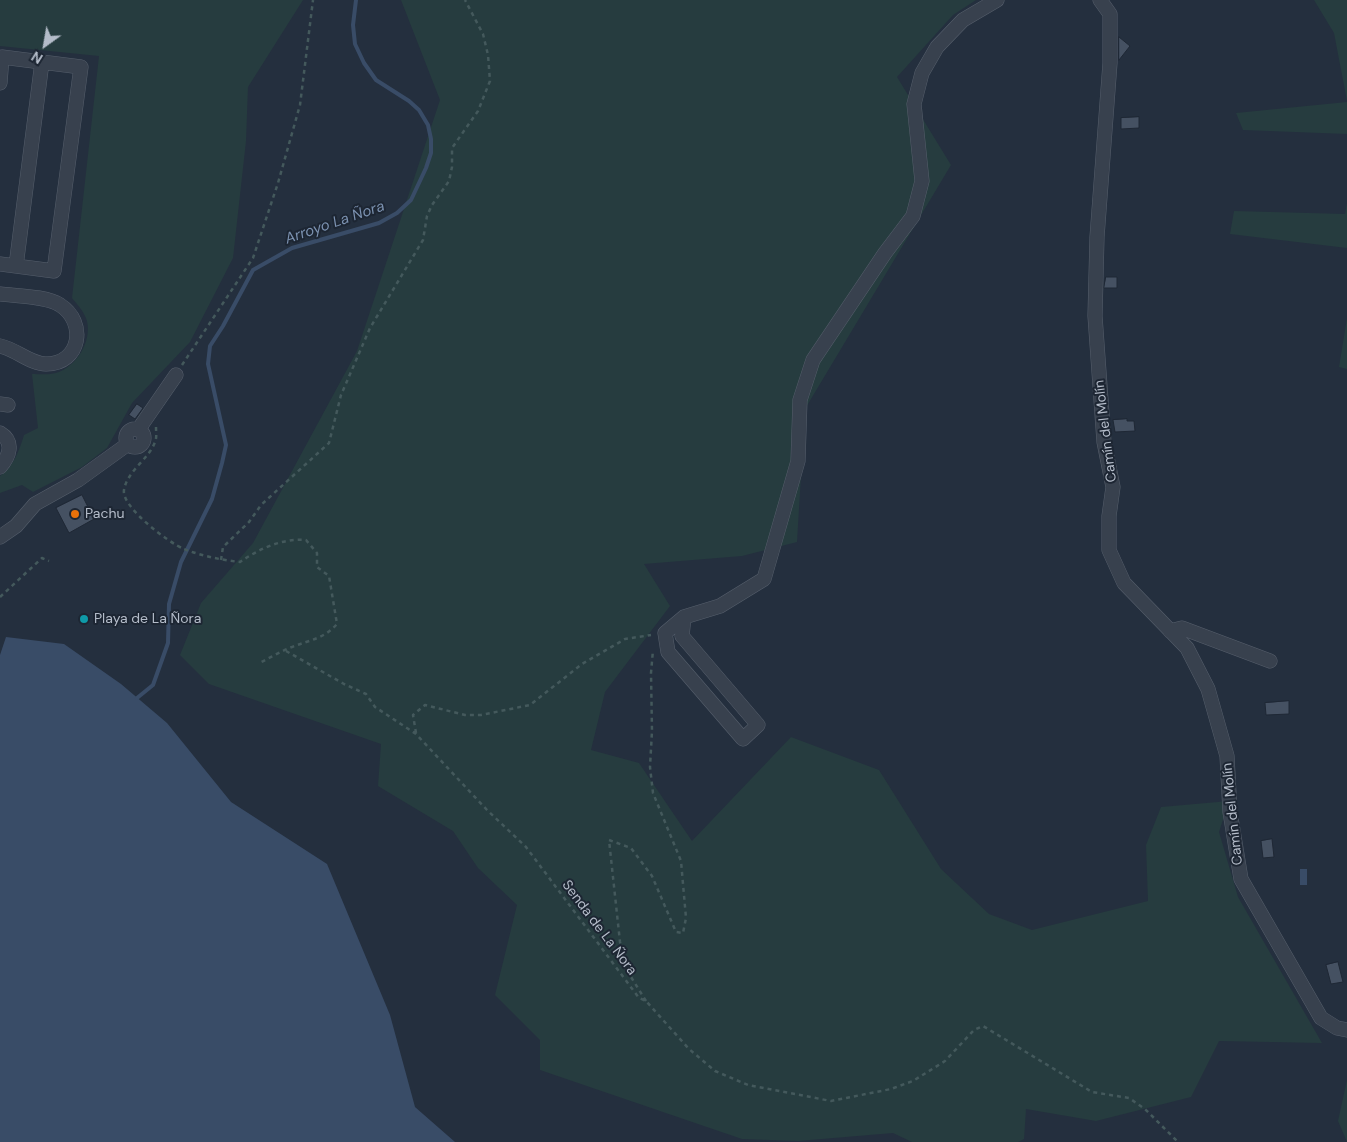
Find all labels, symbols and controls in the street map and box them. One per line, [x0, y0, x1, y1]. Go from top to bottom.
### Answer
north arrow [20, 20, 70, 70]
text: N [28, 47, 46, 68]
water label: Arroyo La Ñora [283, 198, 387, 248]
street label: Camín del Molín [1091, 379, 1121, 483]
place label: Pachu [85, 506, 124, 522]
marker: Pachu [69, 508, 81, 520]
place label: Playa de La Ñora [94, 611, 201, 627]
marker: Playa de La Ñora [78, 613, 90, 625]
street label: Camín del Molín [1219, 762, 1247, 866]
street label: Senda de La Ñora [558, 877, 640, 979]

